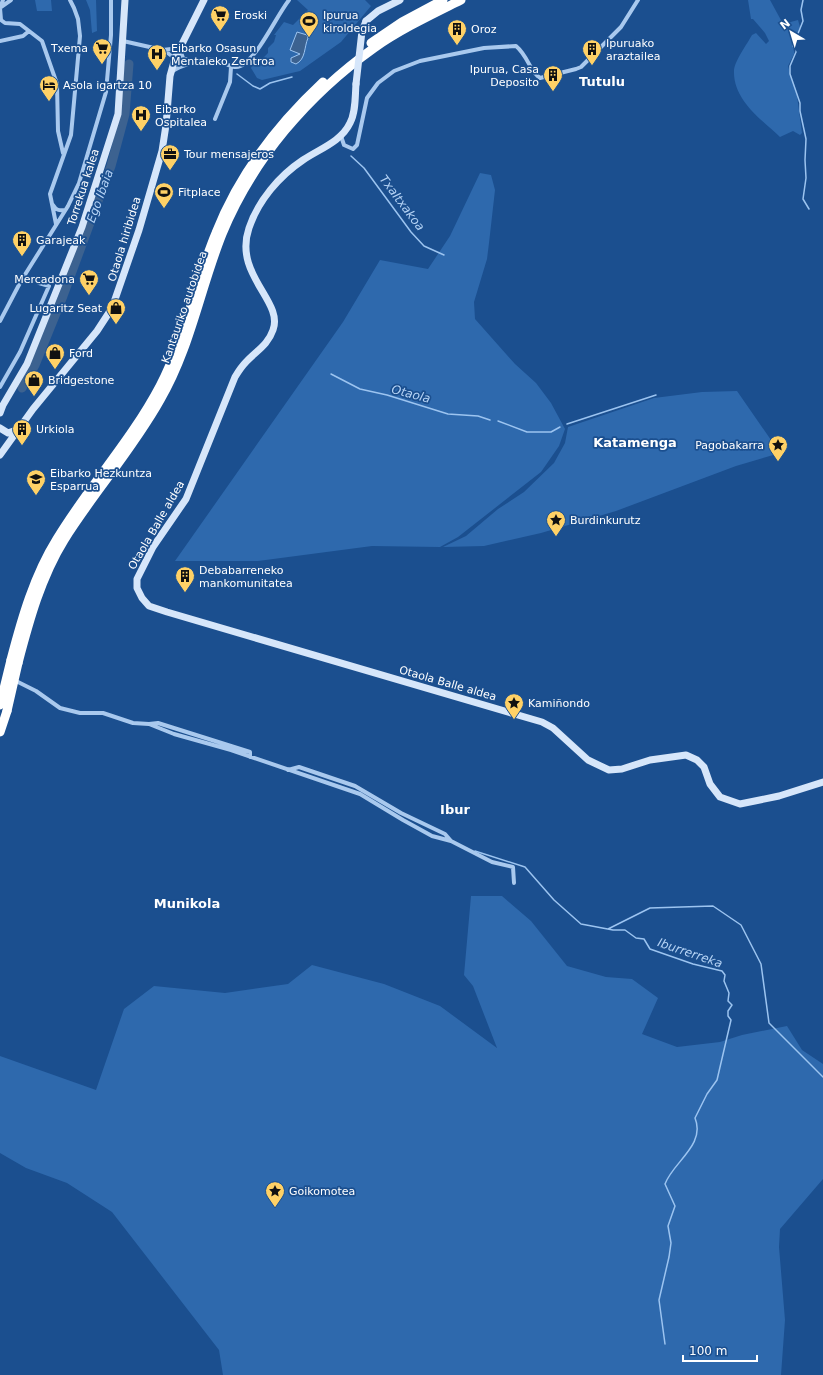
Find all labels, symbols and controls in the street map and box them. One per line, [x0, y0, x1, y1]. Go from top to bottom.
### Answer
supermarket icon: Eroski [209, 4, 231, 32]
place label: Eroski [234, 9, 267, 22]
place label: Ipurua kiroldegia [323, 9, 377, 35]
sports icon: Ipurua kiroldegia [298, 10, 320, 38]
north arrow [771, 12, 811, 52]
text: N [778, 17, 793, 32]
building icon: Oroz [446, 18, 468, 46]
place label: Oroz [471, 23, 497, 36]
supermarket icon: Txema [91, 37, 113, 65]
place label: Ipuruako araztailea [606, 37, 660, 63]
building icon: Ipuruako araztailea [581, 38, 603, 66]
place label: Txema [50, 42, 88, 55]
place label: Eibarko Osasun Mentaleko Zentroa [171, 42, 275, 68]
hospital icon: Eibarko Osasun Mentaleko Zentroa [146, 43, 168, 71]
place label: Ipurua, Casa Deposito [470, 63, 539, 89]
building icon: Ipurua, Casa Deposito [542, 64, 564, 92]
hotel icon: Asola igartza 10 [38, 74, 60, 102]
district label: Tutulu [579, 74, 625, 89]
place label: Asola igartza 10 [63, 79, 152, 92]
place label: Eibarko Ospitalea [155, 103, 207, 129]
hospital icon: Eibarko Ospitalea [130, 104, 152, 132]
office icon: Tour mensajeros [159, 143, 181, 171]
street label: Torrekua kalea [65, 147, 102, 228]
place label: Tour mensajeros [183, 148, 274, 161]
water label: Ego Ibaia [84, 168, 116, 224]
water label: Txaltxakoa [377, 172, 427, 234]
sports icon: Fitplace [153, 181, 175, 209]
place label: Fitplace [178, 186, 221, 199]
street label: Otaola hiribidea [105, 195, 144, 283]
building icon: Garajeak [11, 229, 33, 257]
place label: Garajeak [36, 234, 86, 247]
street label: Kantauriko autobidea [159, 249, 210, 365]
supermarket icon: Mercadona [78, 268, 100, 296]
place label: Mercadona [14, 273, 75, 286]
shop icon: Lugaritz Seat [105, 297, 127, 325]
place label: Lugaritz Seat [29, 302, 103, 315]
shop icon: Ford [44, 342, 66, 370]
place label: Ford [69, 347, 93, 360]
shop icon: Bridgestone [23, 369, 45, 397]
place label: Bridgestone [48, 374, 115, 387]
water label: Otaola [390, 382, 432, 406]
building icon: Urkiola [11, 418, 33, 446]
place label: Urkiola [36, 423, 75, 436]
place icon: Pagobakarra [767, 434, 789, 462]
district label: Katamenga [593, 435, 677, 450]
place label: Pagobakarra [695, 439, 764, 452]
place label: Eibarko Hezkuntza Esparrua [50, 467, 152, 493]
school or university icon: Eibarko Hezkuntza Esparrua [25, 468, 47, 496]
street label: Otaola Balle aldea [126, 478, 187, 572]
place icon: Burdinkurutz [545, 509, 567, 537]
place label: Burdinkurutz [570, 514, 641, 527]
place label: Debabarreneko mankomunitatea [199, 564, 293, 590]
building icon: Debabarreneko mankomunitatea [174, 565, 196, 593]
street label: Otaola Balle aldea [398, 663, 498, 704]
place icon: Kamiñondo [503, 692, 525, 720]
place label: Kamiñondo [528, 697, 590, 710]
district label: Ibur [440, 802, 470, 817]
district label: Munikola [154, 896, 220, 911]
water label: Iburrerreka [656, 935, 724, 971]
place icon: Goikomotea [264, 1180, 286, 1208]
place label: Goikomotea [289, 1185, 355, 1198]
scale bar [683, 1337, 757, 1363]
text: 100 m [689, 1344, 727, 1358]

